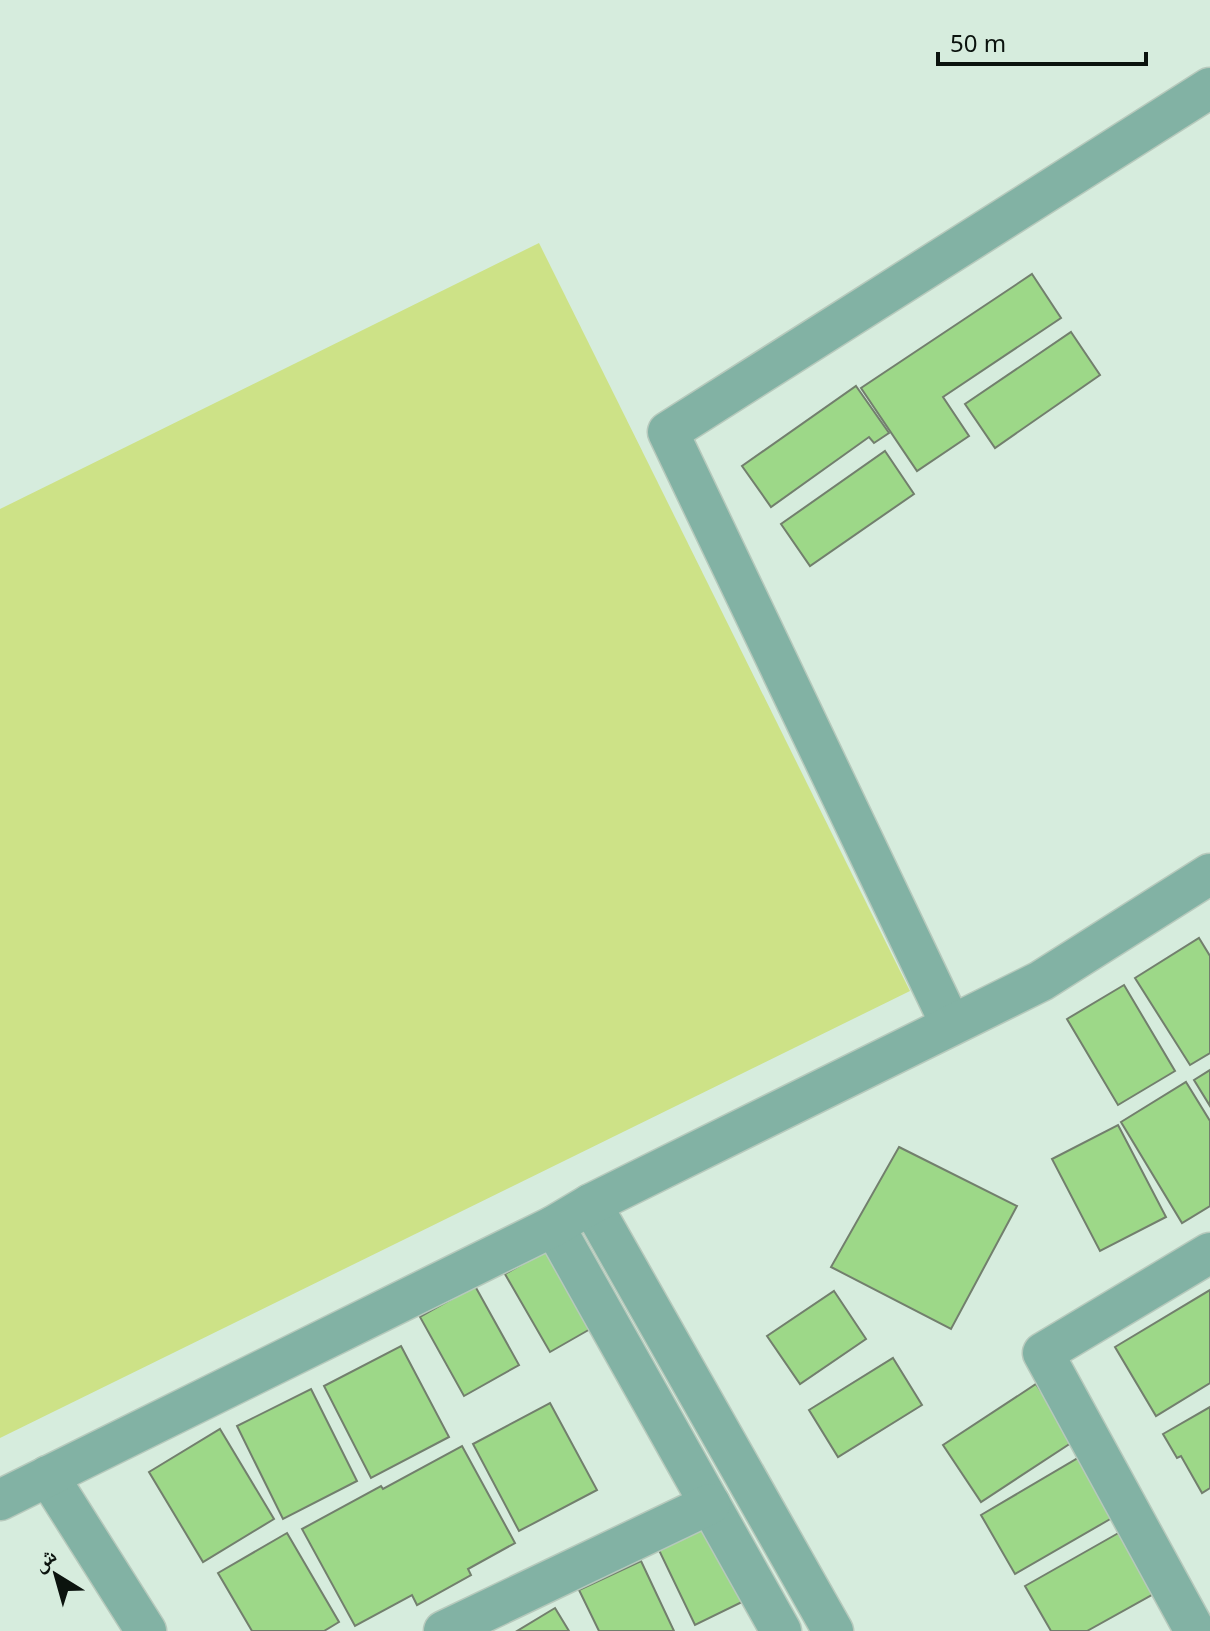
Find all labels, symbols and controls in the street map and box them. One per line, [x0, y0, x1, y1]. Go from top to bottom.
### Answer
scale bar [938, 16, 1146, 66]
text: 50 m [950, 26, 1006, 59]
north arrow [16, 1535, 96, 1615]
text: ش [25, 1539, 62, 1577]

